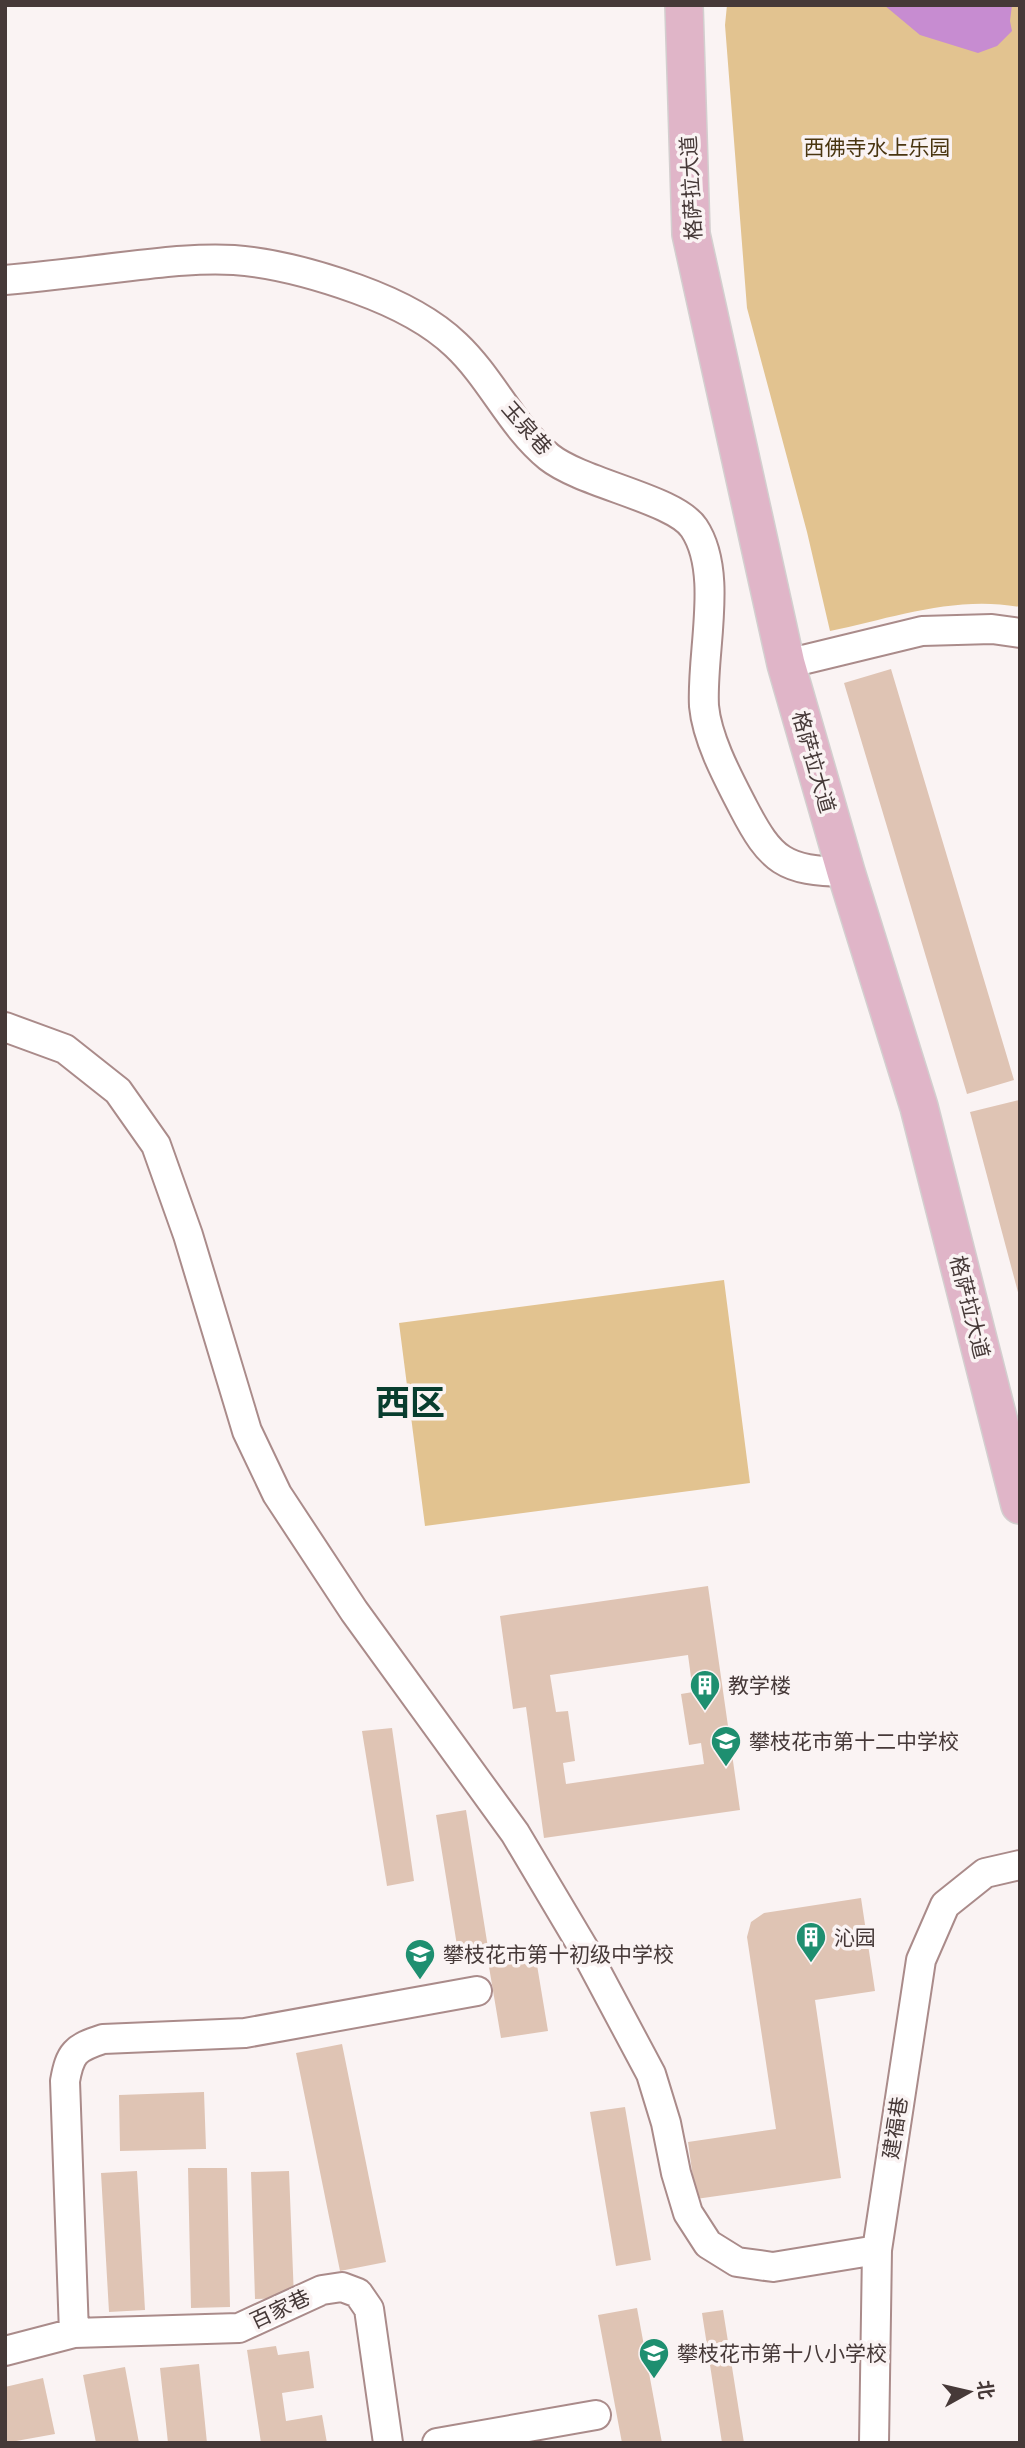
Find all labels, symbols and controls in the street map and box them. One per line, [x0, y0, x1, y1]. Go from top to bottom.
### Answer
street label: 格萨拉大道 [676, 135, 706, 241]
park label: 西佛寺水上乐园 [804, 135, 951, 160]
street label: 玉泉巷 [497, 396, 557, 460]
street label: 格萨拉大道 [788, 708, 840, 816]
street label: 格萨拉大道 [945, 1253, 995, 1361]
district label: 西区 [375, 1382, 445, 1424]
building icon: 教学楼 [688, 1668, 722, 1712]
place label: 教学楼 [728, 1673, 791, 1698]
school or university icon: 攀枝花市第十二中学校 [709, 1724, 743, 1768]
place label: 攀枝花市第十二中学校 [749, 1729, 959, 1754]
building icon: 沁园 [794, 1920, 828, 1964]
place label: 沁园 [834, 1925, 876, 1950]
school or university icon: 攀枝花市第十初级中学校 [403, 1937, 437, 1981]
place label: 攀枝花市第十初级中学校 [443, 1942, 674, 1967]
street label: 建福巷 [878, 2095, 912, 2161]
street label: 百家巷 [246, 2284, 314, 2334]
school or university icon: 攀枝花市第十八小学校 [637, 2336, 671, 2380]
place label: 攀枝花市第十八小学校 [677, 2341, 887, 2366]
north arrow [934, 2357, 1004, 2427]
text: 北 [973, 2379, 998, 2401]

